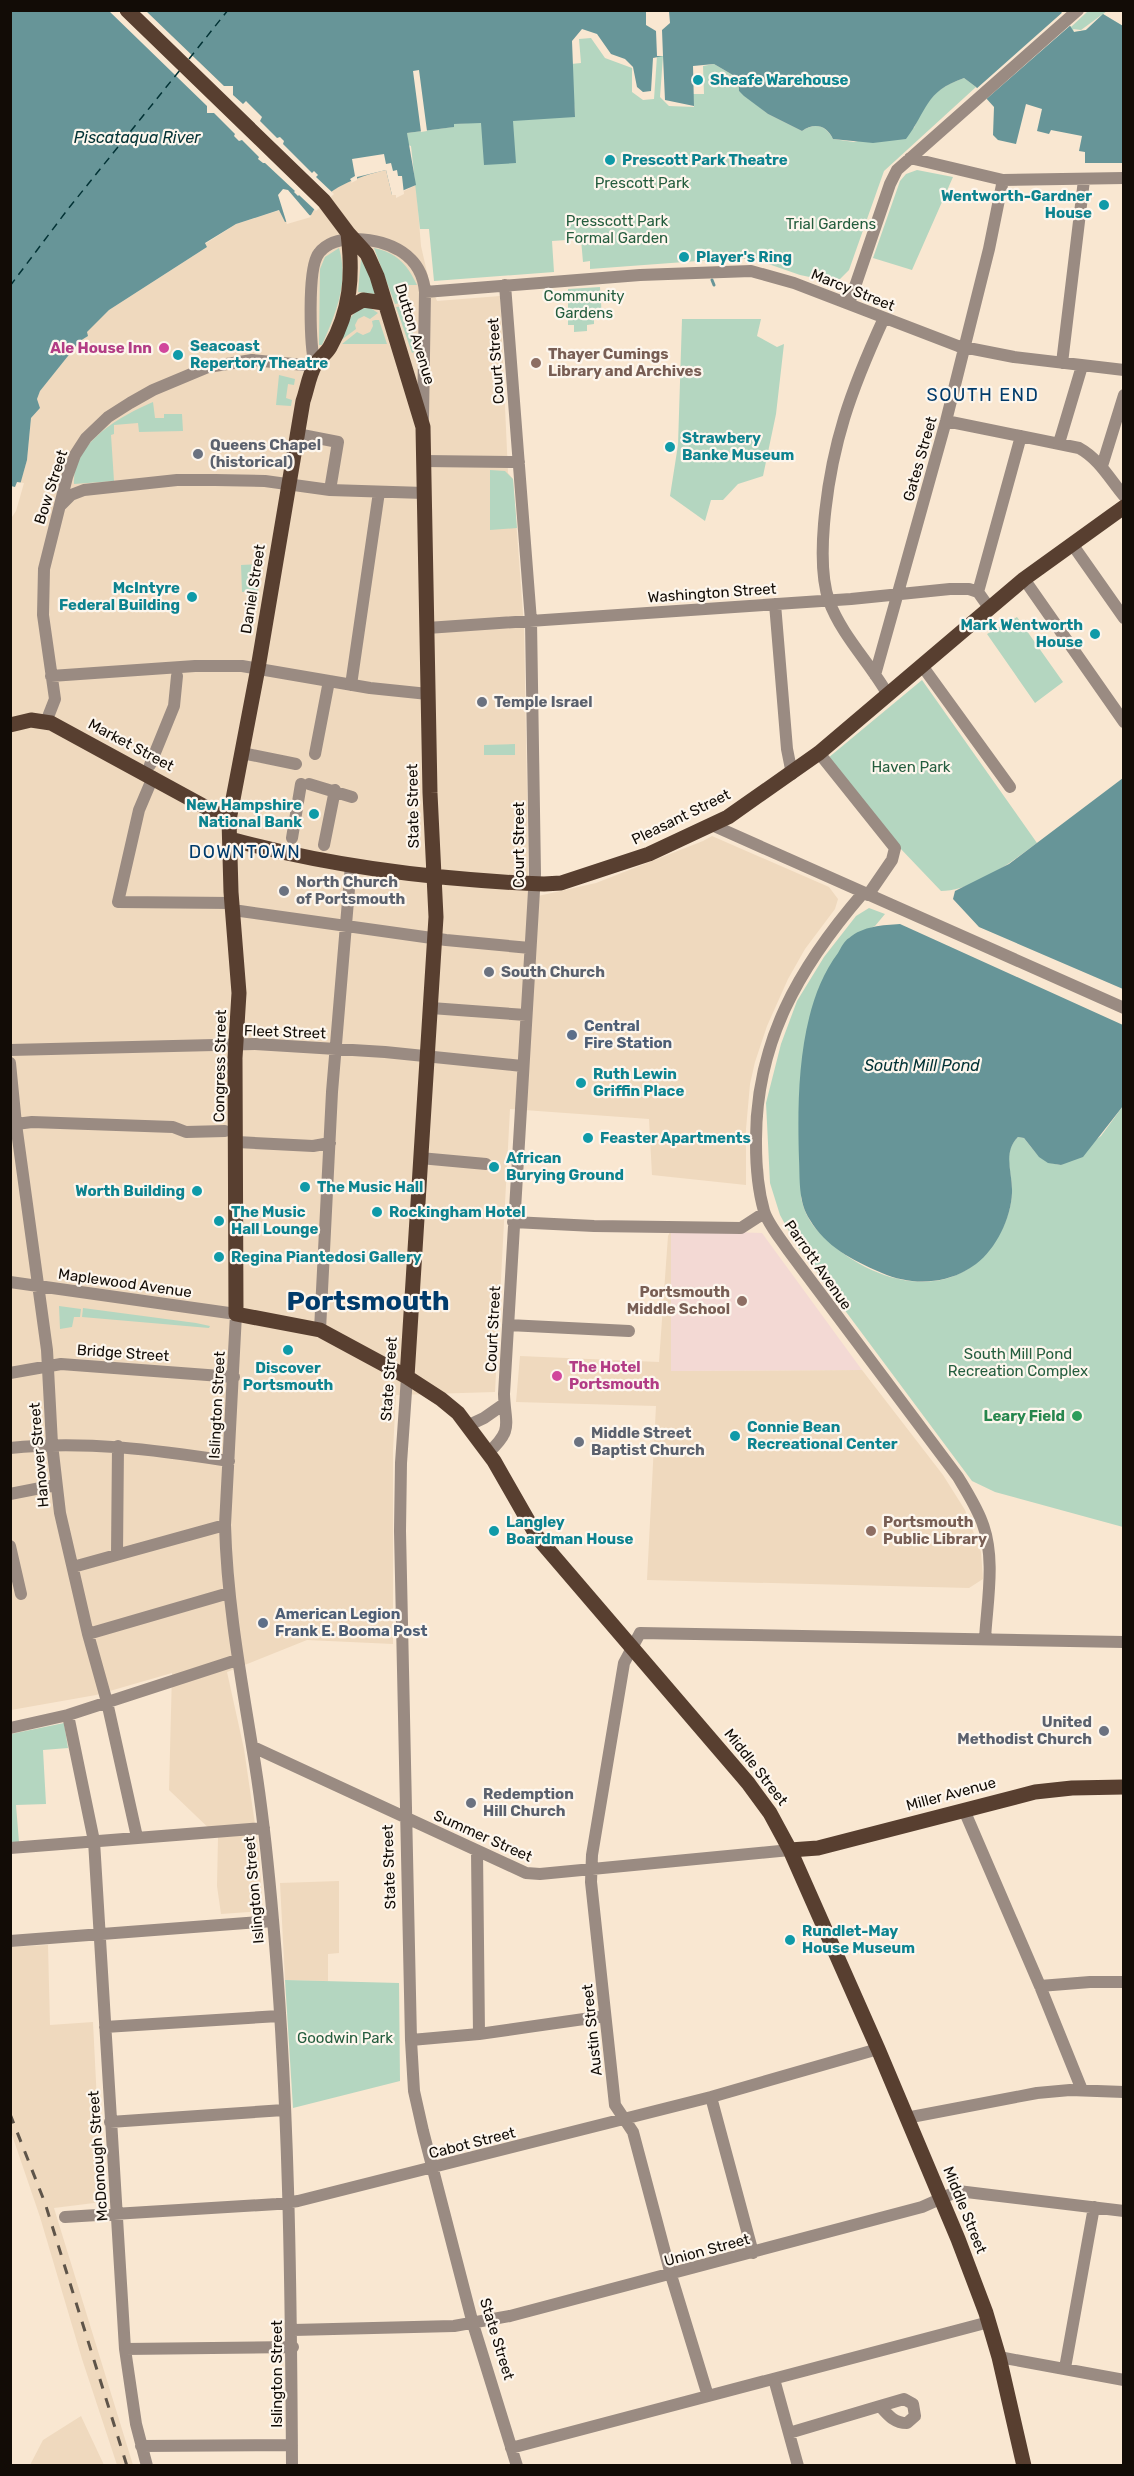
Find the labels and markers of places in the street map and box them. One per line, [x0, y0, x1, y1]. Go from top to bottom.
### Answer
place label: Sheafe Warehouse [710, 71, 848, 89]
marker: Sheafe Warehouse [691, 73, 705, 87]
place label: Prescott Park Theatre [622, 151, 788, 169]
marker: Prescott Park Theatre [603, 153, 617, 167]
place label: Wentworth-Gardner House [941, 187, 1092, 222]
marker: Wentworth-Gardner House [1097, 198, 1111, 212]
place label: Player's Ring [696, 248, 792, 266]
marker: Player's Ring [677, 250, 691, 264]
place label: Seacoast Repertory Theatre [190, 337, 328, 372]
place label: Ale House Inn [50, 339, 152, 357]
marker: Ale House Inn [157, 341, 171, 355]
place label: Thayer Cumings Library and Archives [548, 345, 702, 380]
marker: Seacoast Repertory Theatre [171, 348, 185, 362]
marker: Thayer Cumings Library and Archives [529, 356, 543, 370]
place label: Strawbery Banke Museum [682, 429, 794, 464]
place label: Queens Chapel (historical) [210, 436, 321, 471]
marker: Strawbery Banke Museum [663, 440, 677, 454]
marker: Queens Chapel (historical) [191, 447, 205, 461]
place label: McIntyre Federal Building [59, 579, 180, 614]
marker: McIntyre Federal Building [185, 590, 199, 604]
place label: Mark Wentworth House [960, 616, 1083, 651]
marker: Mark Wentworth House [1088, 627, 1102, 641]
place label: Temple Israel [494, 693, 593, 711]
marker: Temple Israel [475, 695, 489, 709]
place label: New Hampshire National Bank [186, 796, 302, 831]
marker: New Hampshire National Bank [307, 807, 321, 821]
place label: North Church of Portsmouth [296, 873, 405, 908]
marker: North Church of Portsmouth [277, 884, 291, 898]
place label: South Church [501, 963, 605, 981]
marker: South Church [482, 965, 496, 979]
place label: Central Fire Station [584, 1017, 672, 1052]
marker: Central Fire Station [565, 1028, 579, 1042]
place label: Ruth Lewin Griffin Place [593, 1065, 684, 1100]
marker: Ruth Lewin Griffin Place [574, 1076, 588, 1090]
place label: Feaster Apartments [600, 1129, 751, 1147]
marker: Feaster Apartments [581, 1131, 595, 1145]
place label: African Burying Ground [506, 1149, 624, 1184]
marker: African Burying Ground [487, 1160, 501, 1174]
place label: The Music Hall [317, 1178, 423, 1196]
marker: The Music Hall [298, 1180, 312, 1194]
place label: Worth Building [75, 1182, 185, 1200]
marker: Worth Building [190, 1184, 204, 1198]
place label: The Music Hall Lounge [231, 1203, 319, 1238]
place label: Rockingham Hotel [389, 1203, 526, 1221]
marker: Rockingham Hotel [370, 1205, 384, 1219]
marker: The Music Hall Lounge [212, 1214, 226, 1228]
place label: Regina Piantedosi Gallery [231, 1248, 422, 1266]
marker: Regina Piantedosi Gallery [212, 1250, 226, 1264]
place label: Portsmouth Middle School [627, 1283, 730, 1318]
marker: Portsmouth Middle School [735, 1294, 749, 1308]
marker: Discover Portsmouth [281, 1343, 295, 1357]
place label: The Hotel Portsmouth [569, 1358, 660, 1393]
place label: Discover Portsmouth [243, 1359, 333, 1394]
marker: The Hotel Portsmouth [550, 1369, 564, 1383]
place label: Leary Field [984, 1407, 1065, 1425]
marker: Leary Field [1070, 1409, 1084, 1423]
place label: Connie Bean Recreational Center [747, 1418, 898, 1453]
place label: Middle Street Baptist Church [591, 1424, 705, 1459]
marker: Connie Bean Recreational Center [728, 1429, 742, 1443]
marker: Middle Street Baptist Church [572, 1435, 586, 1449]
place label: Langley Boardman House [506, 1513, 633, 1548]
place label: Portsmouth Public Library [883, 1513, 987, 1548]
marker: Langley Boardman House [487, 1524, 501, 1538]
marker: Portsmouth Public Library [864, 1524, 878, 1538]
place label: American Legion Frank E. Booma Post [275, 1605, 427, 1640]
marker: American Legion Frank E. Booma Post [256, 1616, 270, 1630]
place label: United Methodist Church [957, 1713, 1092, 1748]
marker: United Methodist Church [1097, 1724, 1111, 1738]
place label: Redemption Hill Church [483, 1785, 574, 1820]
marker: Redemption Hill Church [464, 1796, 478, 1810]
place label: Rundlet-May House Museum [802, 1922, 915, 1957]
marker: Rundlet-May House Museum [783, 1933, 797, 1947]

